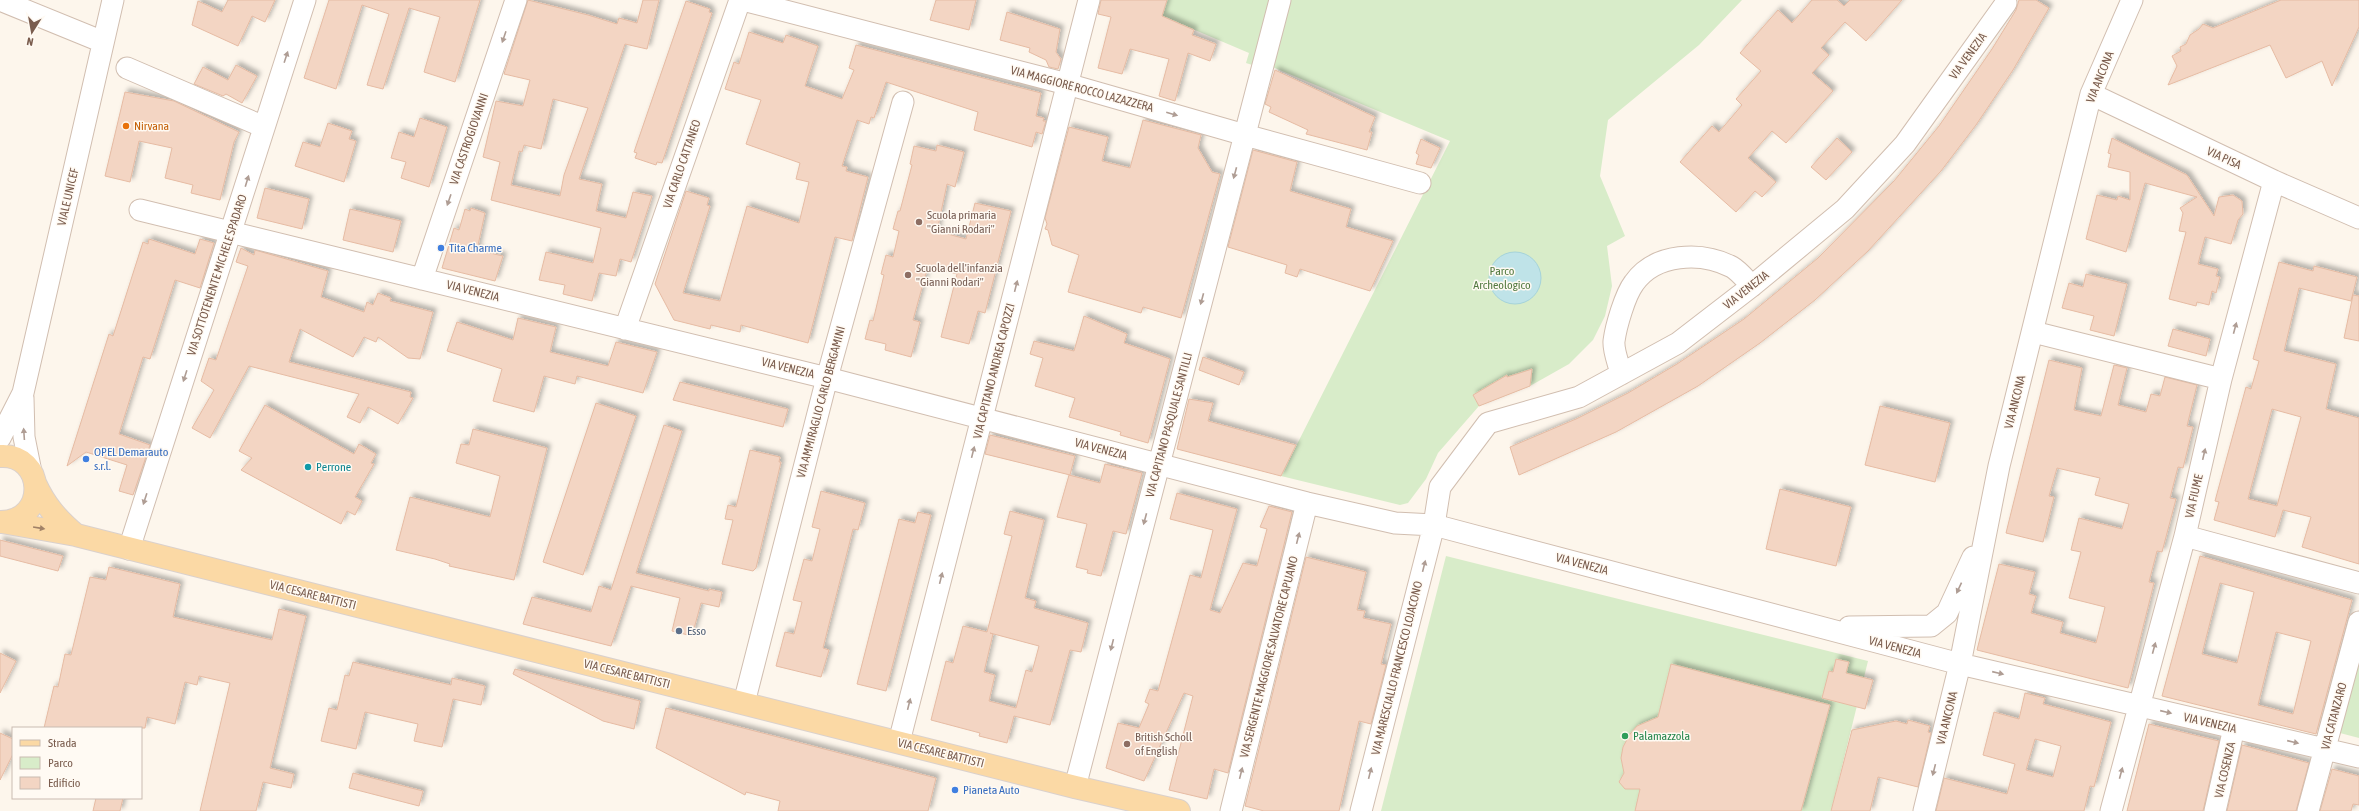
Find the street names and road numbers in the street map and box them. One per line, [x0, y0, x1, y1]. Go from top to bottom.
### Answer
street label: VIA VENEZIA [1946, 30, 1990, 82]
street label: VIA ANCONA [2083, 49, 2117, 105]
street label: VIA MAGGIORE ROCCO LAZAZZERA [1009, 63, 1155, 115]
street label: VIA CASTROGIOVANNI [447, 91, 491, 187]
street label: VIA CARLO CATTANEO [660, 118, 704, 210]
street label: VIA PISA [2205, 144, 2244, 172]
street label: VIALE UNICEF [55, 167, 81, 227]
street label: VIA SOTTOTENENTE MICHELE SPADARO [184, 193, 250, 357]
street label: VIA VENEZIA [1720, 268, 1772, 312]
street label: VIA VENEZIA [445, 278, 501, 304]
street label: VIA CAPITANO ANDREA CAPOZZI [970, 302, 1018, 440]
street label: VIA AMMIRAGLIO CARLO BERGAMINI [794, 325, 848, 479]
street label: VIA CAPITANO PASQUALE SANTILLI [1143, 351, 1195, 499]
street label: VIA VENEZIA [760, 355, 816, 381]
street label: VIA ANCONA [2002, 374, 2028, 430]
street label: VIA VENEZIA [1073, 435, 1129, 463]
street label: VIA FIUME [2182, 473, 2206, 519]
street label: VIA VENEZIA [1554, 550, 1610, 578]
street label: VIA SERGENTE MAGGIORE SALVATORE CAPUANO [1237, 555, 1301, 759]
street label: VIA CESARE BATTISTI [268, 577, 358, 613]
street label: VIA MARESCIALLO FRANCESCO LOJACONO [1369, 580, 1425, 756]
street label: VIA VENEZIA [1867, 633, 1923, 661]
street label: VIA CESARE BATTISTI [582, 656, 672, 692]
street label: VIA CATANZARO [2318, 681, 2350, 751]
street label: VIA ANCONA [1934, 690, 1960, 746]
street label: VIA VENEZIA [2182, 710, 2238, 736]
street label: VIA CESARE BATTISTI [896, 735, 986, 771]
street label: VIA COSENZA [2212, 740, 2238, 799]

